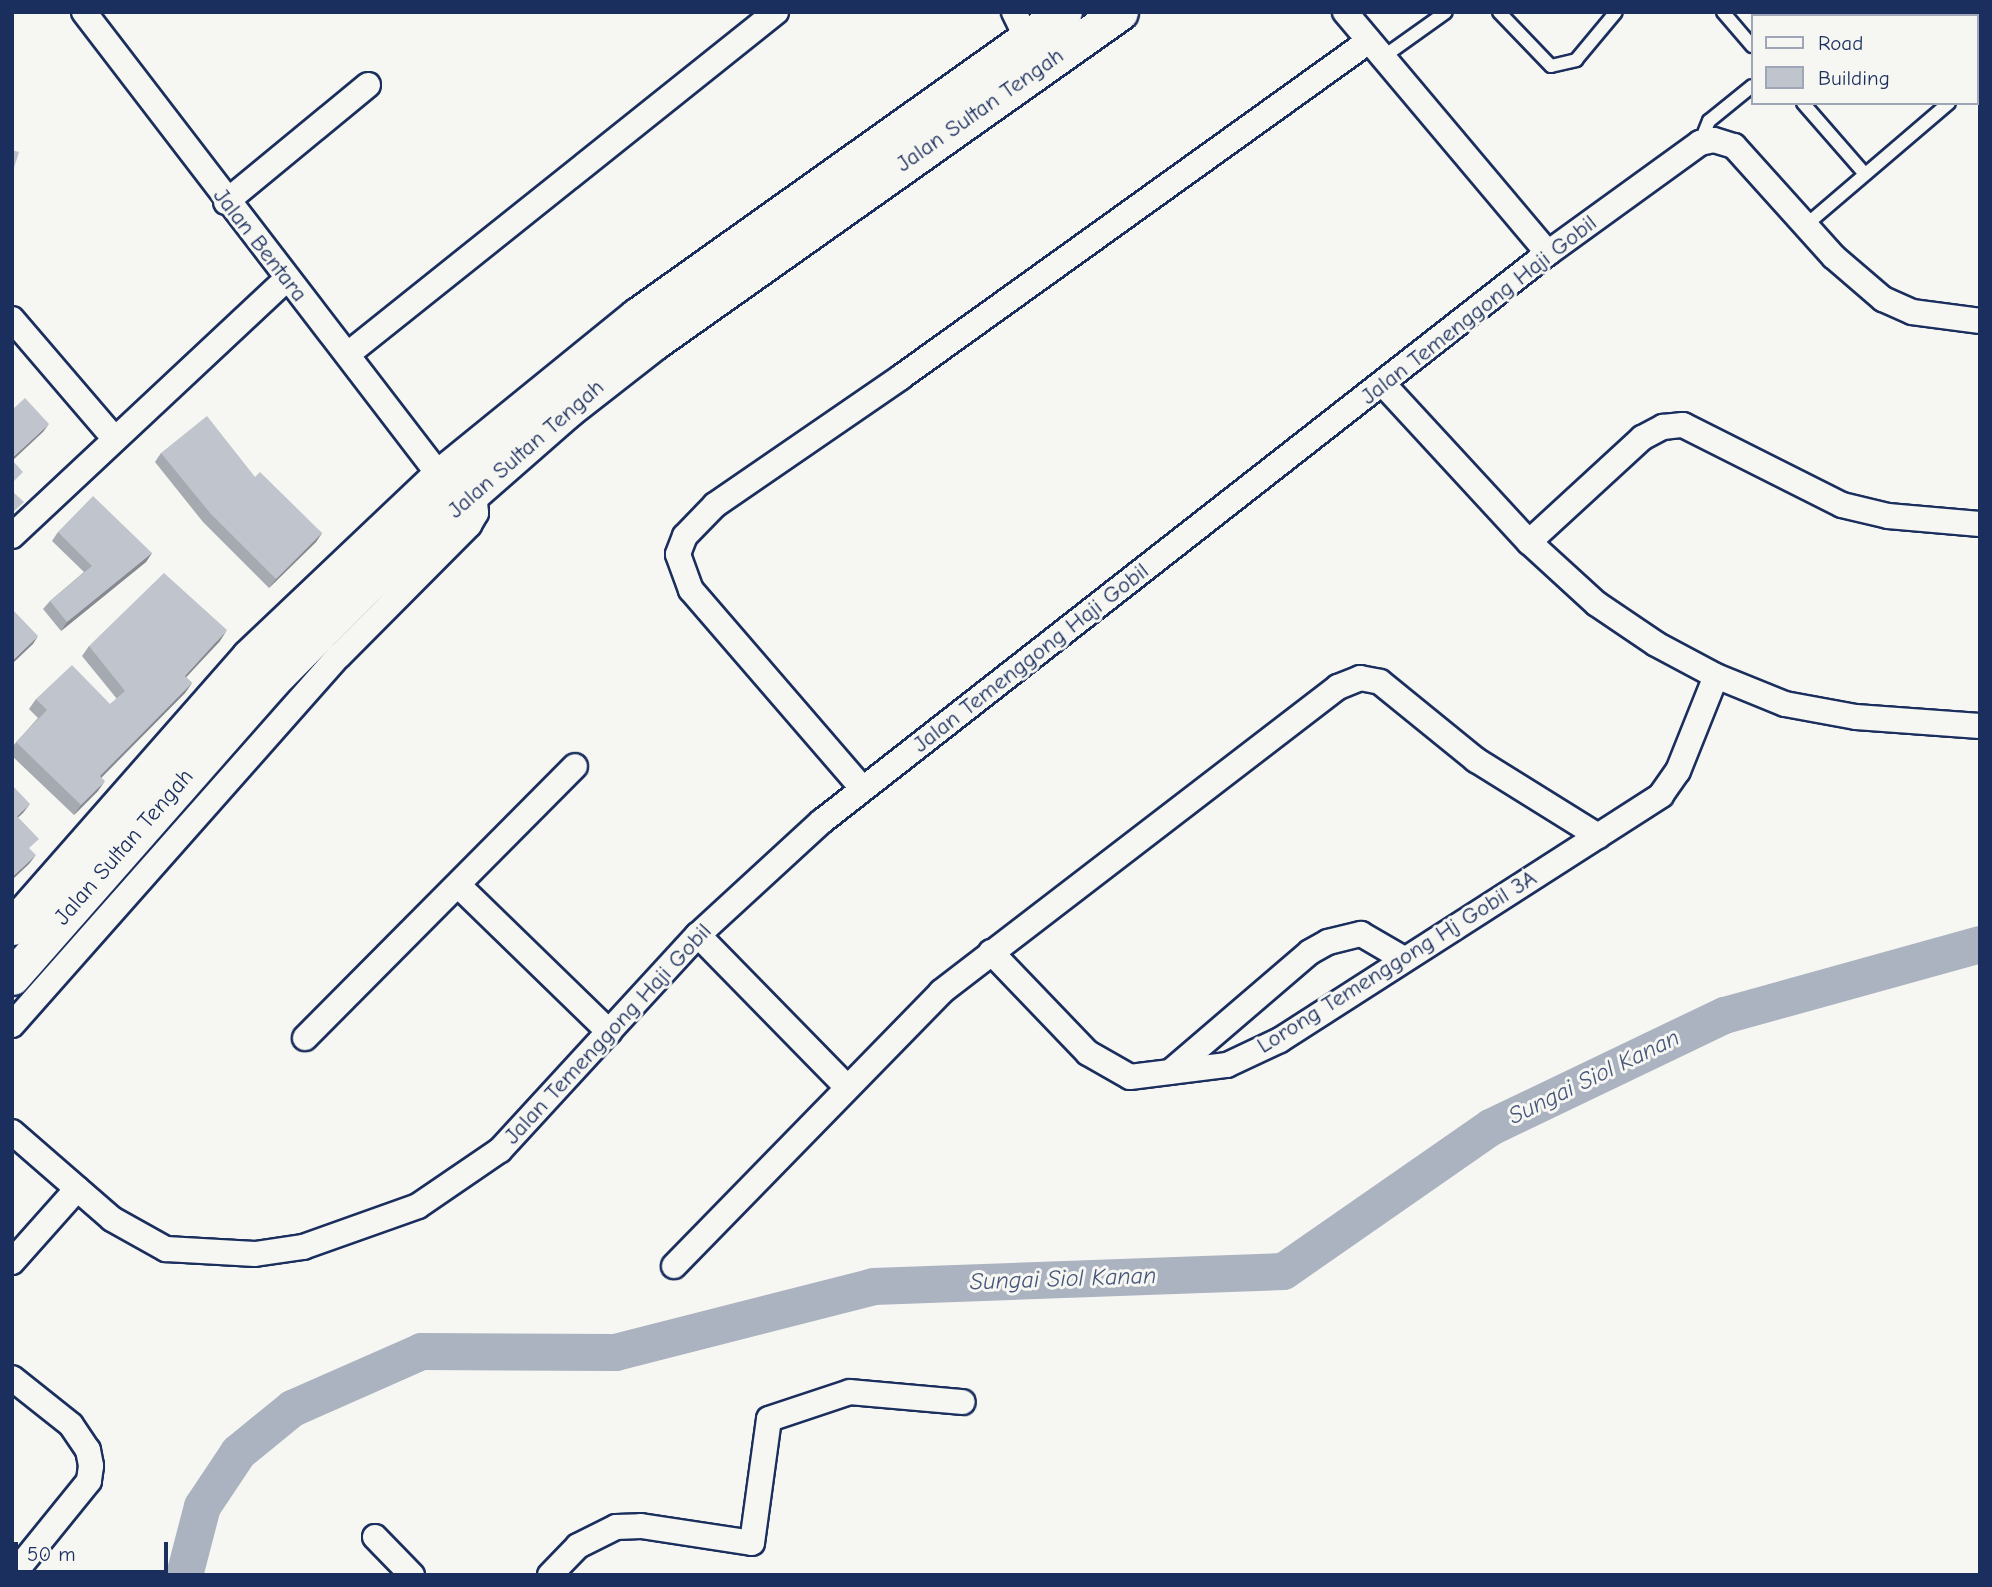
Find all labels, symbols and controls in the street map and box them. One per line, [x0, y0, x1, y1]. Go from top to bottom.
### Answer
legend [1750, 14, 1978, 105]
text: Road [1818, 31, 1863, 55]
street label: Jalan Sultan Tengah [891, 42, 1069, 178]
text: Building [1818, 66, 1890, 90]
street label: Jalan Bentara [207, 183, 313, 307]
street label: Jalan Temenggong Haji Gobil [1356, 209, 1602, 411]
street label: Jalan Sultan Tengah [442, 374, 610, 524]
street label: Jalan Temenggong Haji Gobil [908, 557, 1154, 759]
street label: Jalan Sultan Tengah [49, 763, 199, 931]
street label: Lorong Temenggong Hj Gobil 3A [1252, 864, 1542, 1060]
street label: Jalan Temenggong Haji Gobil [498, 918, 718, 1150]
water label: Sungai Siol Kanan [1504, 1023, 1684, 1131]
water label: Sungai Siol Kanan [969, 1261, 1157, 1297]
scale bar [18, 1528, 172, 1572]
text: 50 m [27, 1542, 76, 1566]

